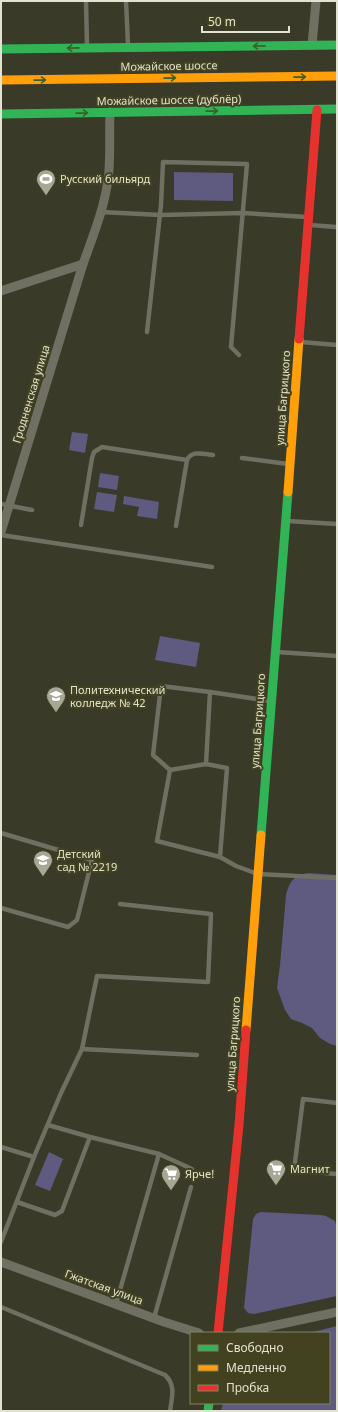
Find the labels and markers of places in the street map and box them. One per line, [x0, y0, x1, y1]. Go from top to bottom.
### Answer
sports icon: Русский бильярд [35, 168, 57, 196]
place label: Русский бильярд [60, 171, 151, 186]
place label: Политехнический колледж № 42 [70, 682, 165, 710]
school or university icon: Политехнический колледж № 42 [45, 685, 67, 713]
place label: Детский сад № 2219 [57, 846, 117, 874]
school or university icon: Детский сад № 2219 [32, 849, 54, 877]
supermarket icon: Магнит [265, 1158, 287, 1186]
place label: Магнит [290, 1161, 330, 1176]
supermarket icon: Ярче! [160, 1163, 182, 1191]
place label: Ярче! [185, 1166, 214, 1181]

